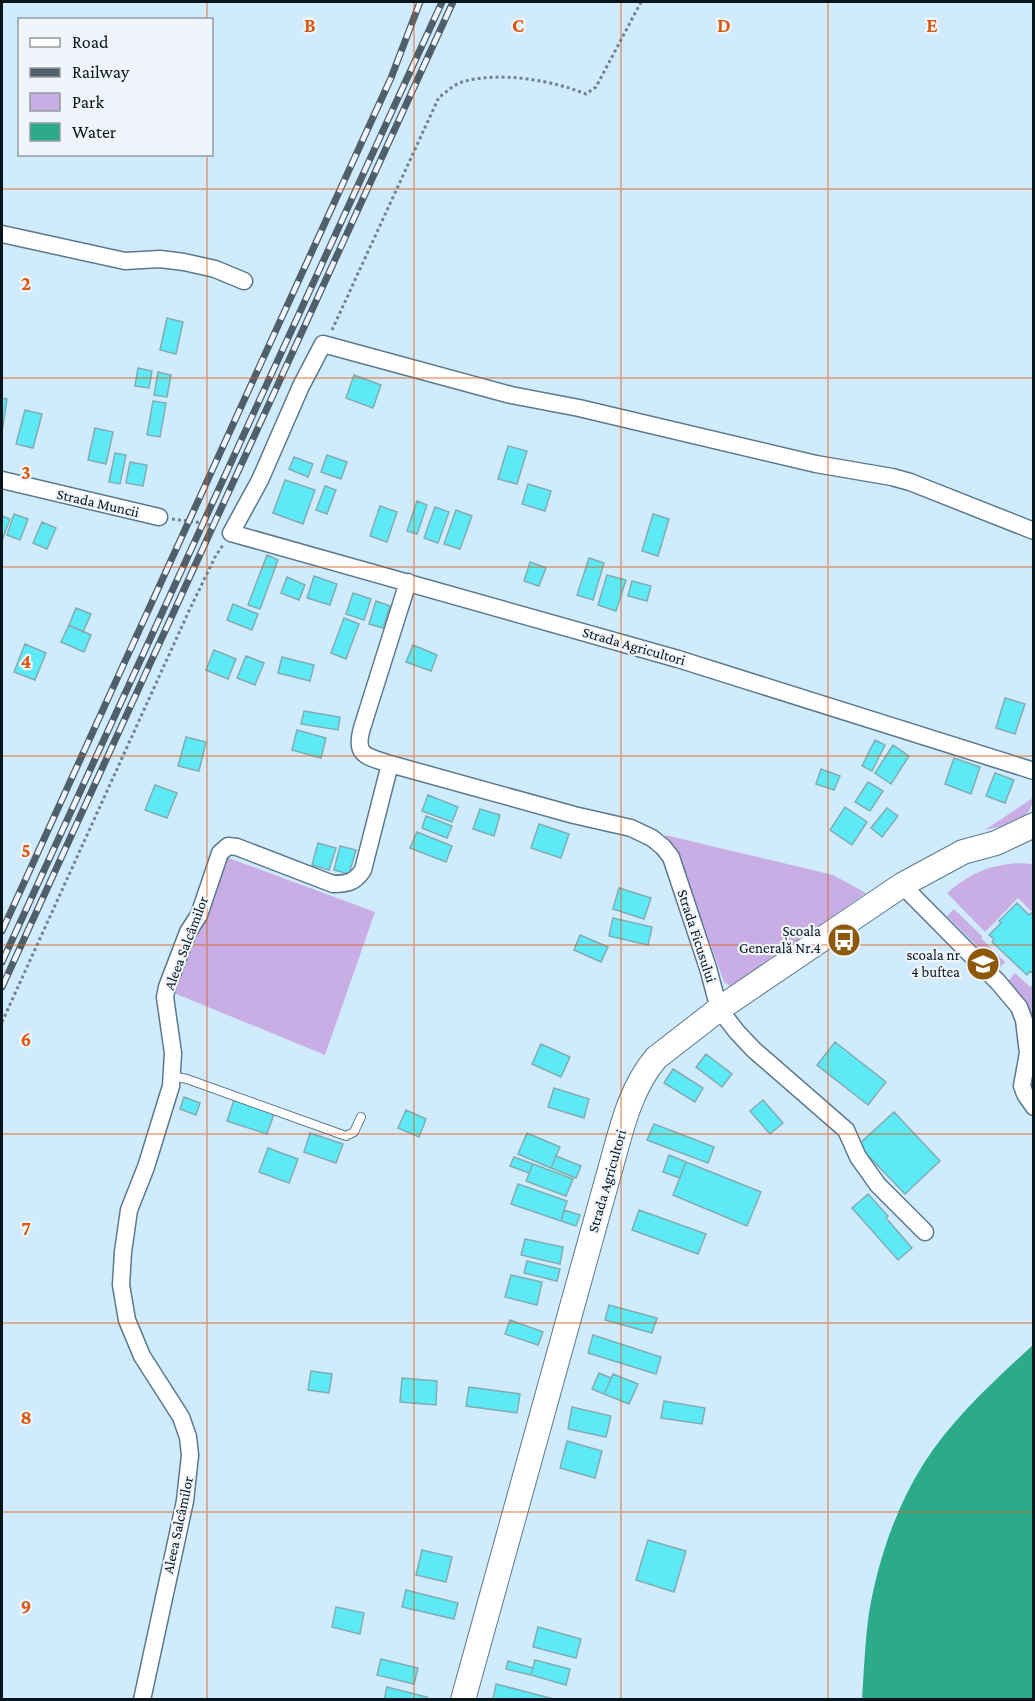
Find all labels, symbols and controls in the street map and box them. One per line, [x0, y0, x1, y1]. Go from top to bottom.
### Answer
text: B [304, 14, 316, 36]
text: C [512, 14, 524, 36]
text: D [717, 14, 731, 36]
text: E [926, 14, 938, 36]
legend [18, 18, 213, 156]
text: Road [72, 32, 109, 52]
text: Railway [72, 62, 130, 82]
text: Park [72, 92, 104, 112]
text: Water [72, 122, 117, 142]
text: 2 [21, 272, 31, 294]
text: 3 [21, 461, 31, 483]
street label: Strada Muncii [55, 486, 141, 520]
street label: Strada Agricultori [580, 624, 687, 669]
text: 4 [21, 650, 32, 672]
text: 5 [21, 839, 31, 861]
street label: Strada Ficusului [674, 888, 720, 985]
street label: Aleea Salcâmilor [161, 893, 211, 992]
bus stop icon: Școala Generală Nr.4 [826, 922, 862, 958]
place label: Școala Generală Nr.4 [739, 923, 821, 956]
school or university icon: scoala nr 4 buftea [965, 946, 1001, 982]
place label: scoala nr 4 buftea [906, 947, 961, 980]
text: 6 [21, 1028, 31, 1050]
street label: Strada Agricultori [585, 1128, 630, 1235]
text: 7 [21, 1217, 31, 1239]
text: 8 [20, 1406, 32, 1428]
street label: Aleea Salcâmilor [160, 1474, 196, 1575]
text: 9 [21, 1595, 31, 1617]

